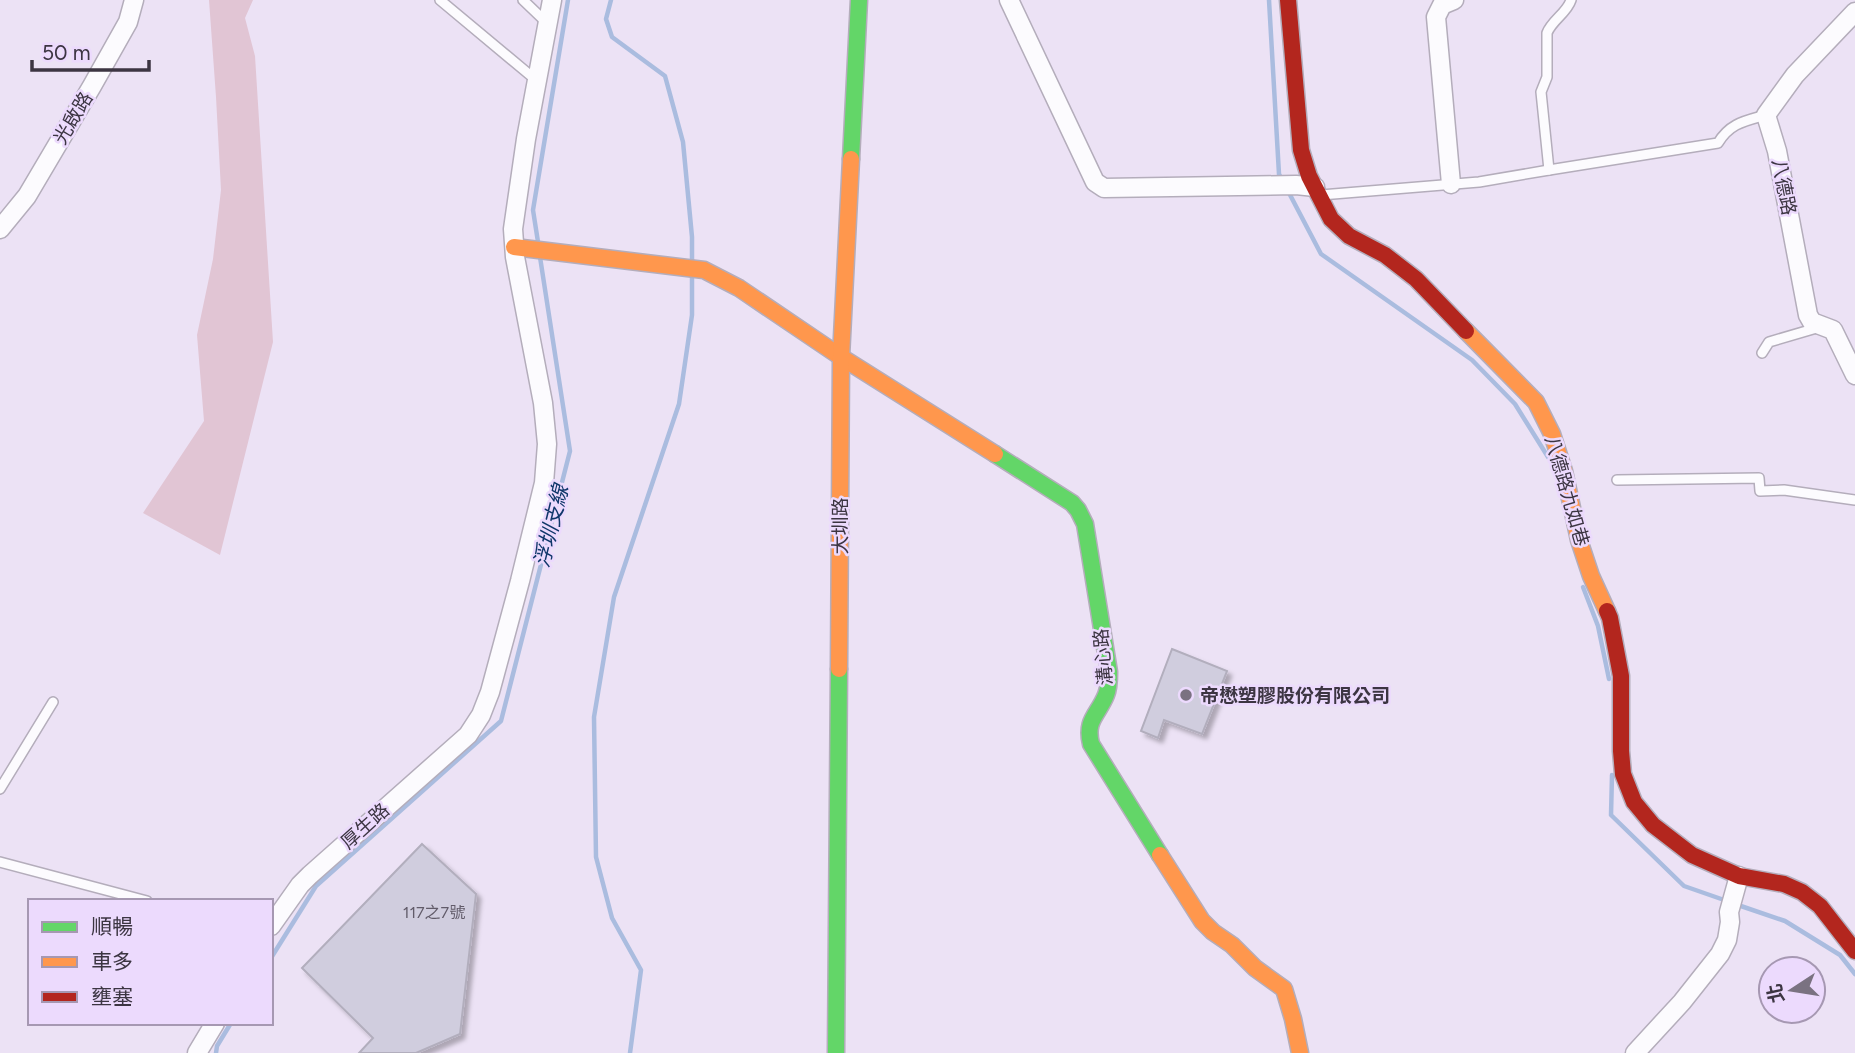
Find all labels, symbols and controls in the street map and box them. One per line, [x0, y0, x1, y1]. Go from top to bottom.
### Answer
scale bar [32, 28, 149, 72]
text: 50 m [42, 40, 91, 65]
street label: 光啟路 [48, 88, 98, 148]
street label: 八德路 [1767, 157, 1801, 217]
street label: 八德路九如巷 [1540, 433, 1594, 549]
water label: 浮圳支線 [529, 480, 574, 570]
street label: 大圳路 [829, 497, 852, 555]
street label: 溝心路 [1089, 628, 1117, 686]
place label: 帝懋塑膠股份有限公司 [1200, 684, 1390, 707]
marker: 帝懋塑膠股份有限公司 [1178, 687, 1194, 703]
street label: 厚生路 [336, 798, 394, 854]
legend [28, 899, 273, 1025]
house number: 117之7號 [403, 903, 465, 922]
text: 順暢 [91, 914, 133, 939]
text: 車多 [91, 949, 133, 974]
north arrow [1757, 955, 1827, 1025]
text: 北 [1763, 982, 1789, 1005]
text: 壅塞 [91, 984, 133, 1009]

